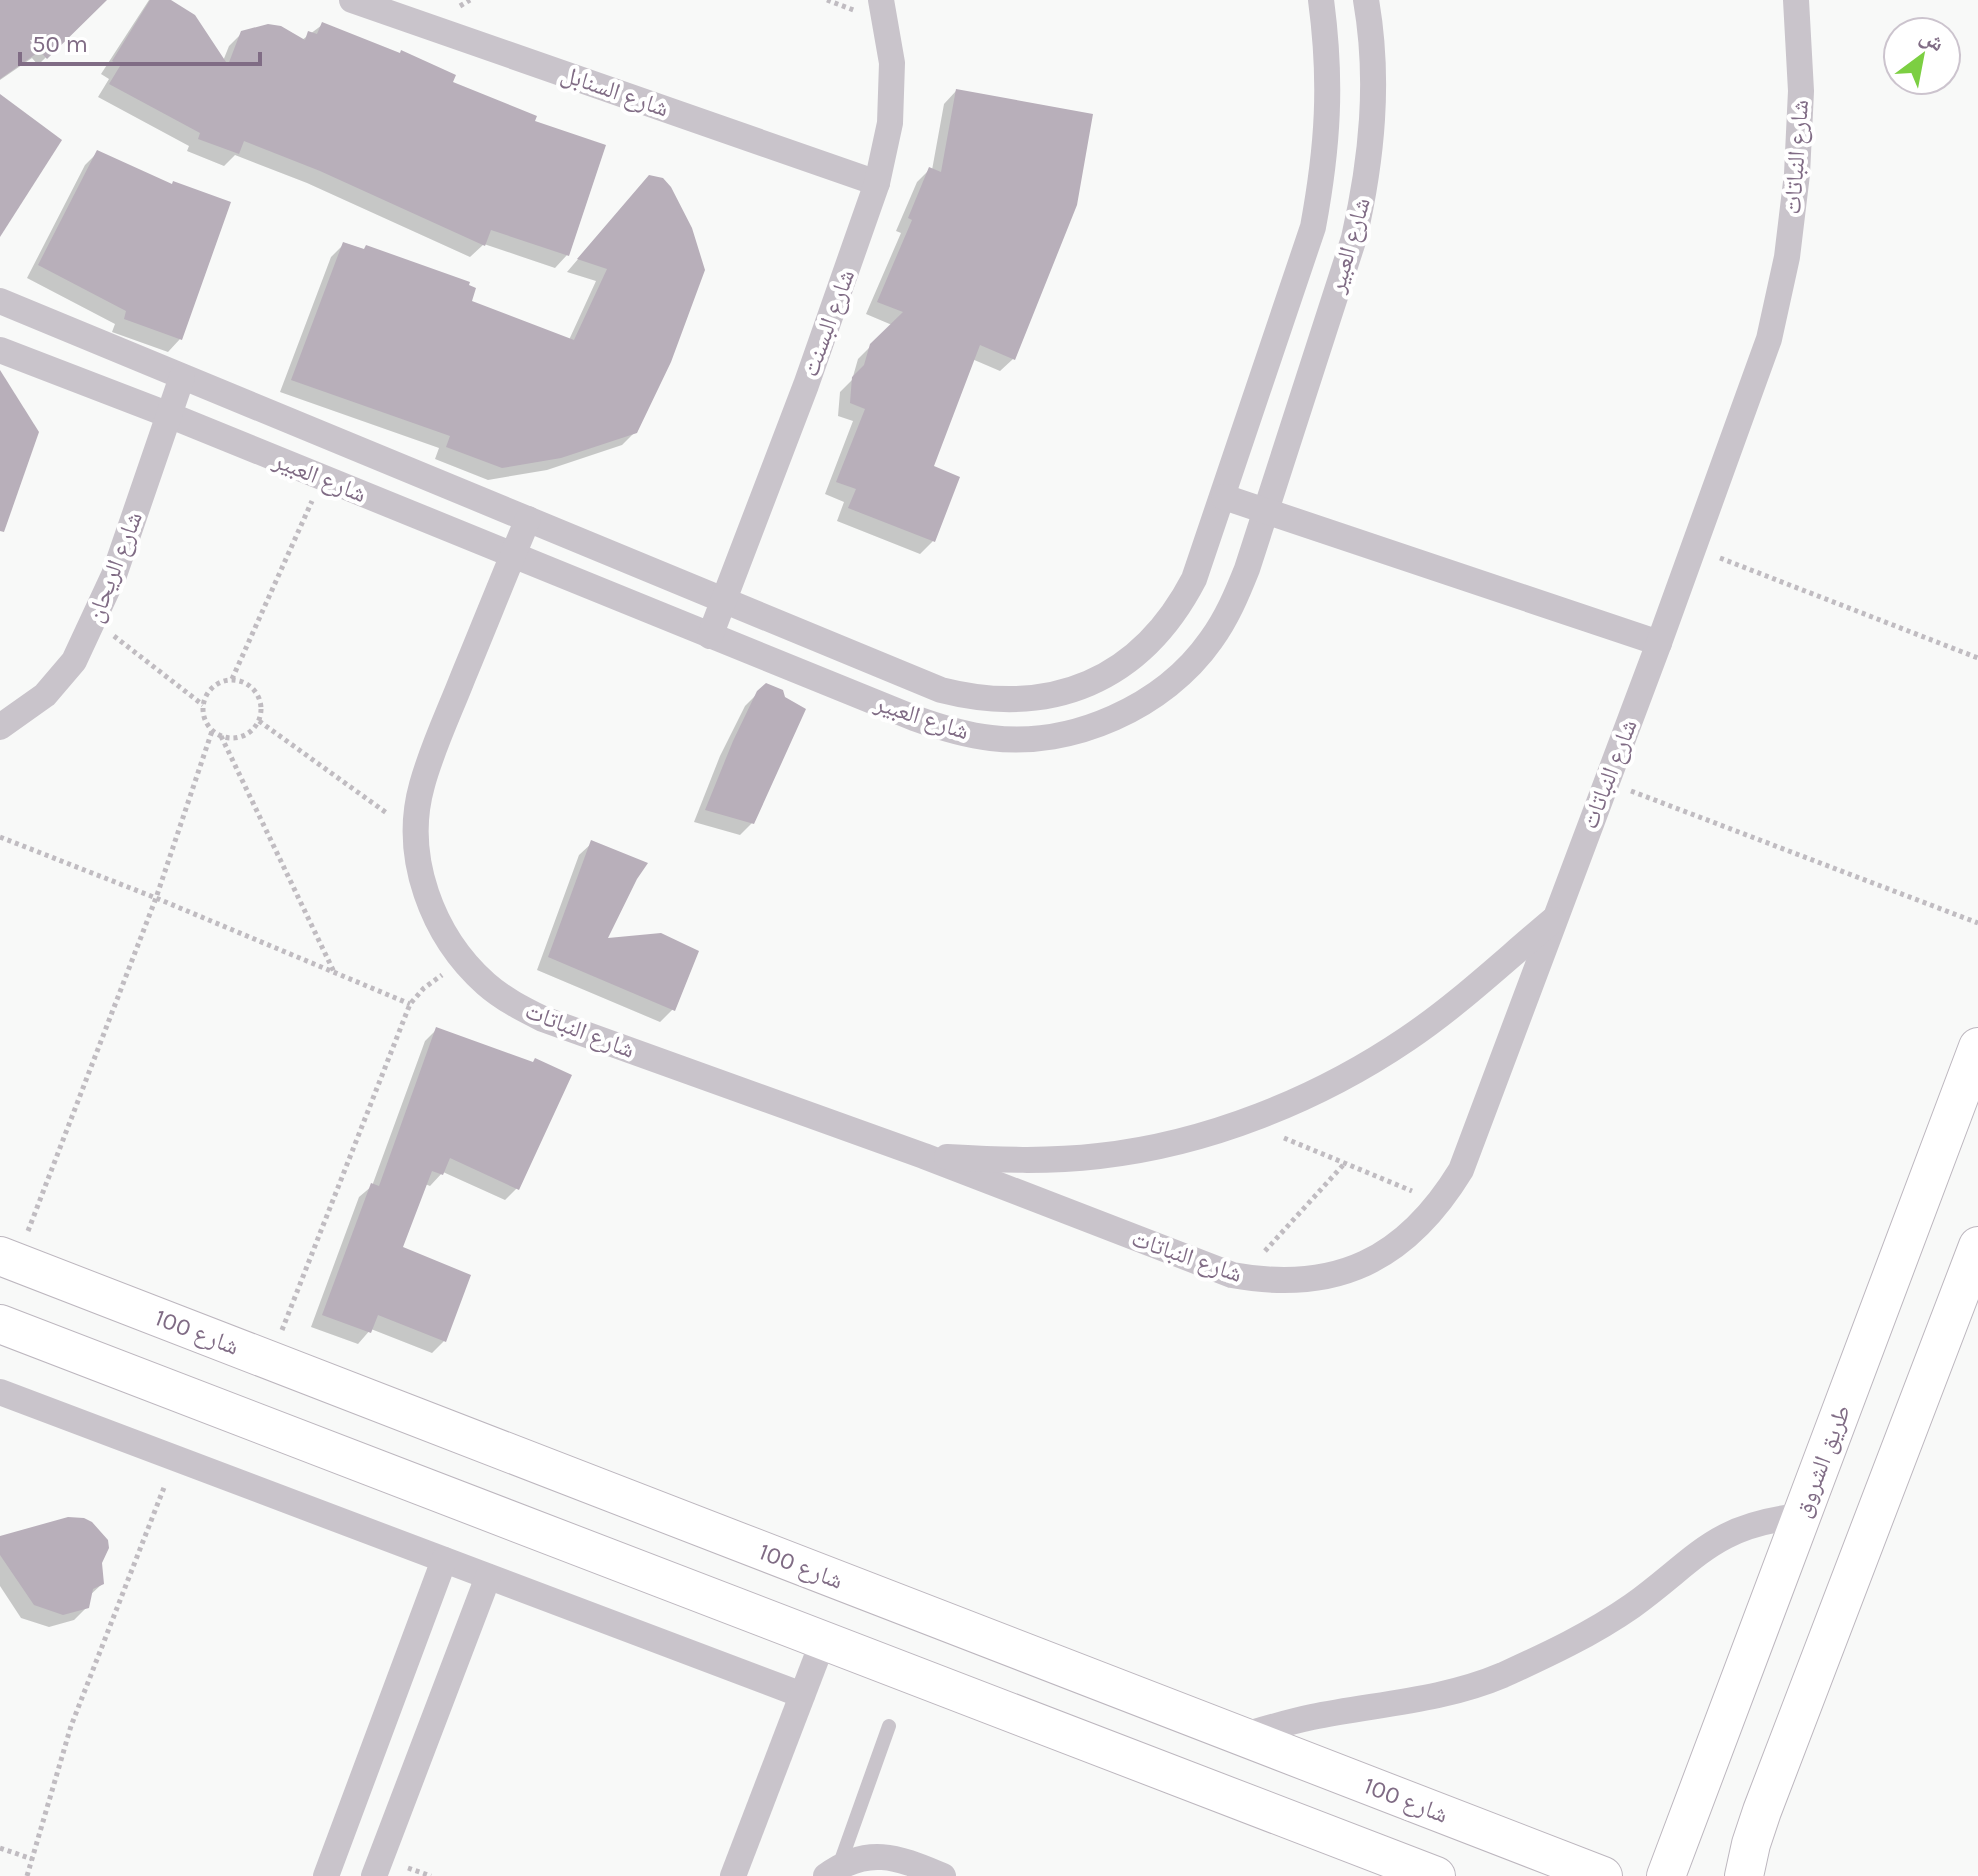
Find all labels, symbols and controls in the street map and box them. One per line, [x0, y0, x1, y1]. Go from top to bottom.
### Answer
scale bar [20, 16, 260, 66]
north arrow [1882, 16, 1962, 96]
text: ش [1915, 23, 1949, 57]
text: 50 m [32, 30, 88, 58]
street label: شارع السنابل [557, 60, 672, 123]
street label: شارع النباتات [1778, 99, 1815, 215]
street label: شارع العبير [1322, 194, 1377, 297]
street label: شارع البسنت [796, 266, 861, 381]
street label: شارع العبير [268, 445, 370, 509]
street label: شارع الريحان [80, 508, 149, 627]
street label: شارع العبير [870, 688, 973, 746]
street label: شارع النباتات [1575, 715, 1644, 833]
street label: شارع النباتات [521, 996, 639, 1065]
street label: شارع النباتات [1128, 1224, 1246, 1289]
street label: شارع 100 [151, 1303, 243, 1362]
street label: طريق الشروق [1788, 1401, 1856, 1521]
street label: شارع 100 [755, 1537, 847, 1596]
street label: شارع 100 [1360, 1771, 1452, 1830]

